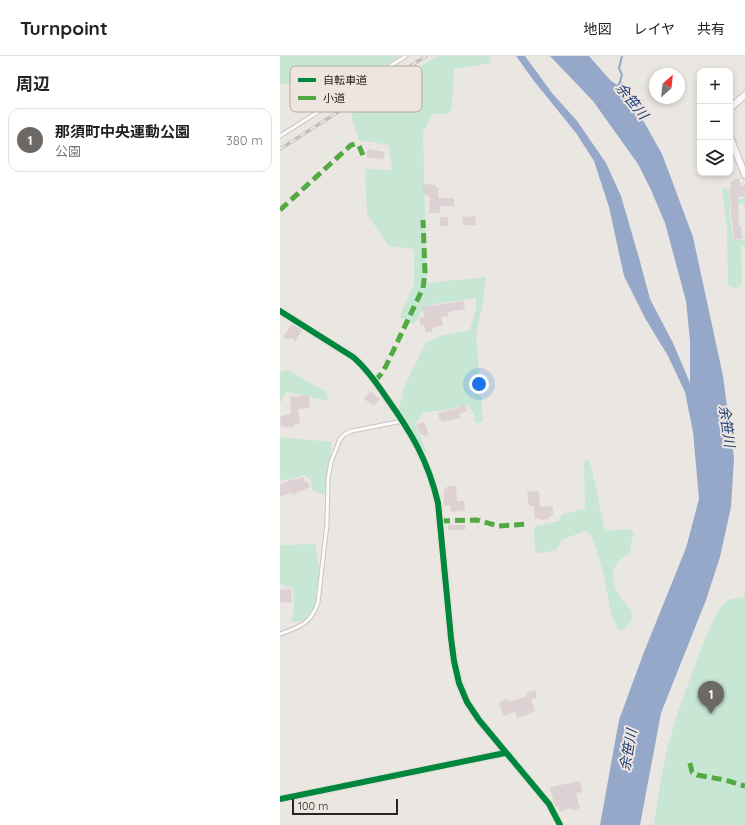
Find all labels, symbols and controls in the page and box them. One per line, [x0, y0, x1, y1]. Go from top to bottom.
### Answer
text: Turnpoint [20, 16, 108, 40]
text: 地図 [583, 20, 611, 38]
text: レイヤ [633, 20, 675, 38]
text: 共有 [697, 20, 725, 38]
legend [290, 66, 422, 112]
north arrow [649, 68, 685, 104]
map controls [697, 68, 733, 176]
button: + [697, 68, 733, 104]
text: 周辺 [16, 73, 50, 94]
text: 自転車道 [323, 73, 367, 87]
water label: 余笹川 [612, 79, 653, 125]
text: 小道 [323, 91, 345, 105]
button: − [697, 104, 733, 140]
text: 那須町中央運動公園 [55, 122, 190, 141]
text: 1 [27, 132, 33, 148]
text: 380 m [226, 132, 263, 148]
button: layers [697, 140, 733, 176]
text: 公園 [55, 143, 81, 159]
your location [469, 374, 489, 394]
water label: 余笹川 [715, 404, 739, 450]
pin: 1 [698, 681, 724, 714]
water label: 余笹川 [615, 726, 641, 772]
scale bar [292, 797, 398, 816]
text: 100 m [298, 799, 328, 813]

